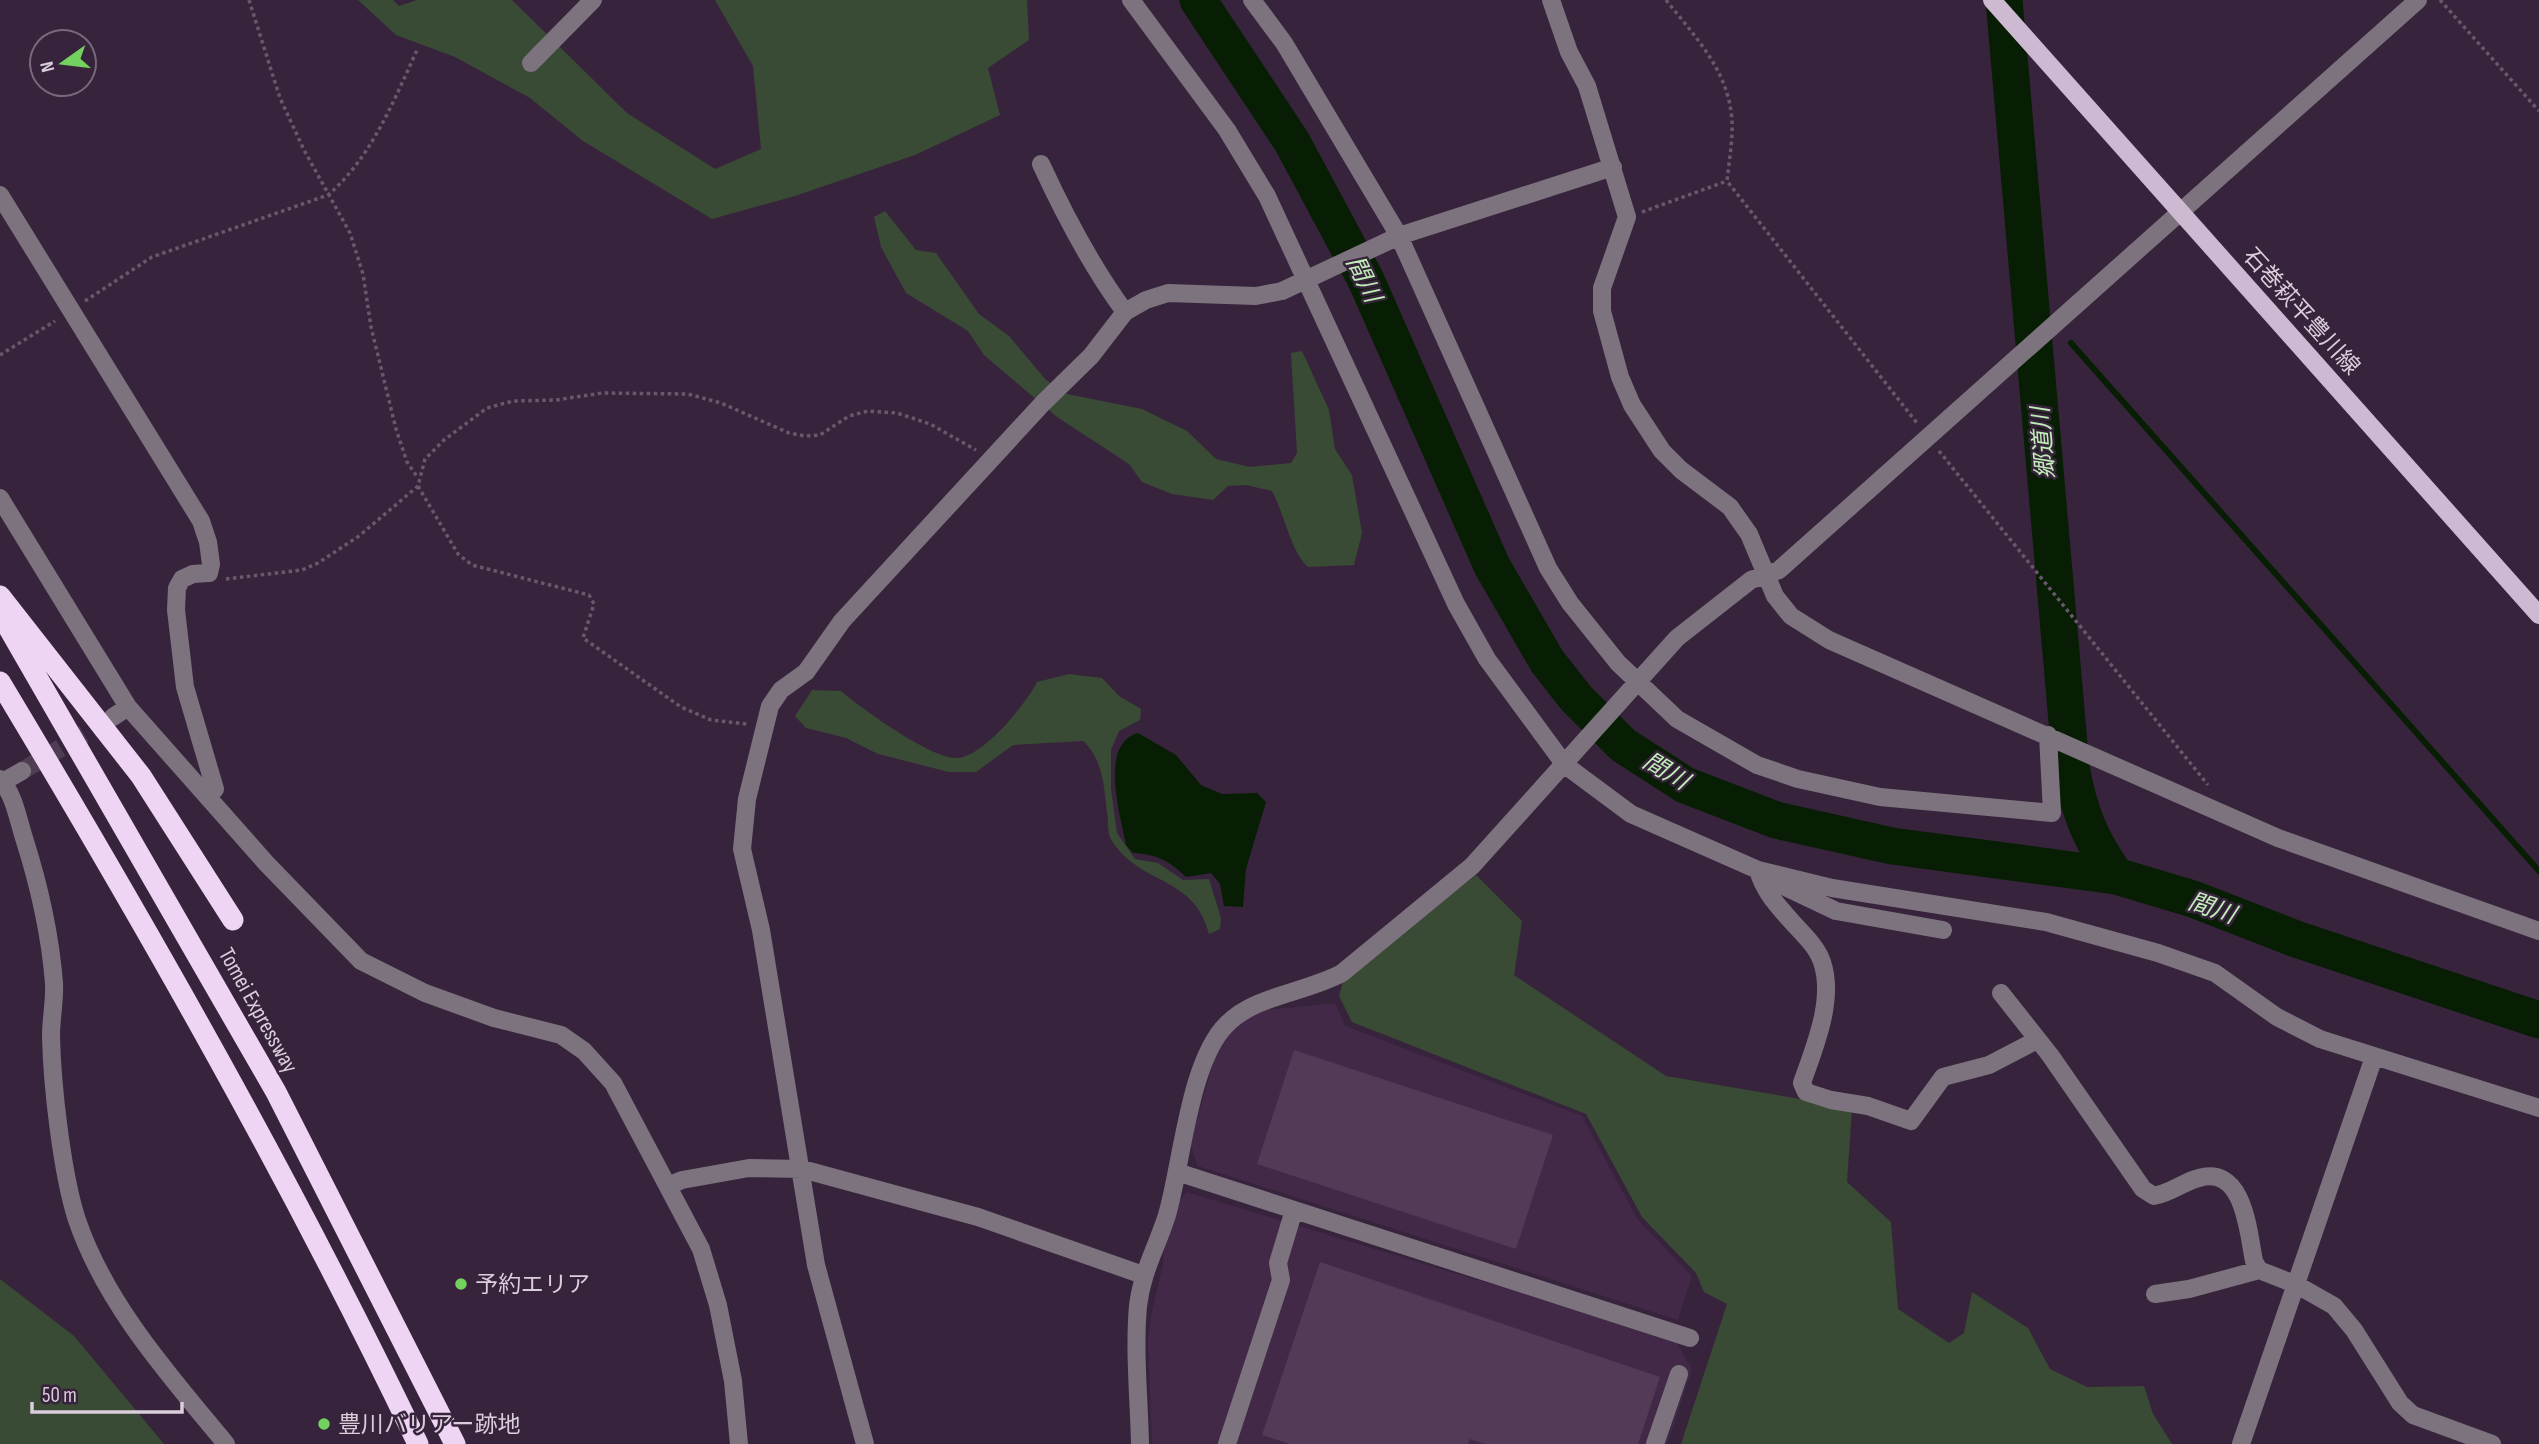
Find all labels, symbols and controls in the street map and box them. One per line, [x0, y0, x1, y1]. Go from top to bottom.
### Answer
north arrow [28, 28, 98, 98]
text: N [36, 59, 60, 74]
street label: 石巻萩平豊川線 [2237, 242, 2366, 381]
water label: 間川 [1340, 251, 1388, 310]
water label: 郷道川 [2026, 403, 2061, 480]
water label: 間川 [1638, 747, 1696, 798]
water label: 間川 [2184, 887, 2242, 931]
street label: Tomei Expressway [212, 943, 304, 1078]
place label: 予約エリア [475, 1271, 590, 1299]
marker: 予約エリア [453, 1276, 469, 1292]
scale bar [32, 1370, 182, 1414]
text: 50 m [42, 1383, 77, 1408]
place label: 豊川バリアー跡地 [338, 1411, 521, 1439]
marker: 豊川バリアー跡地 [316, 1416, 332, 1432]

